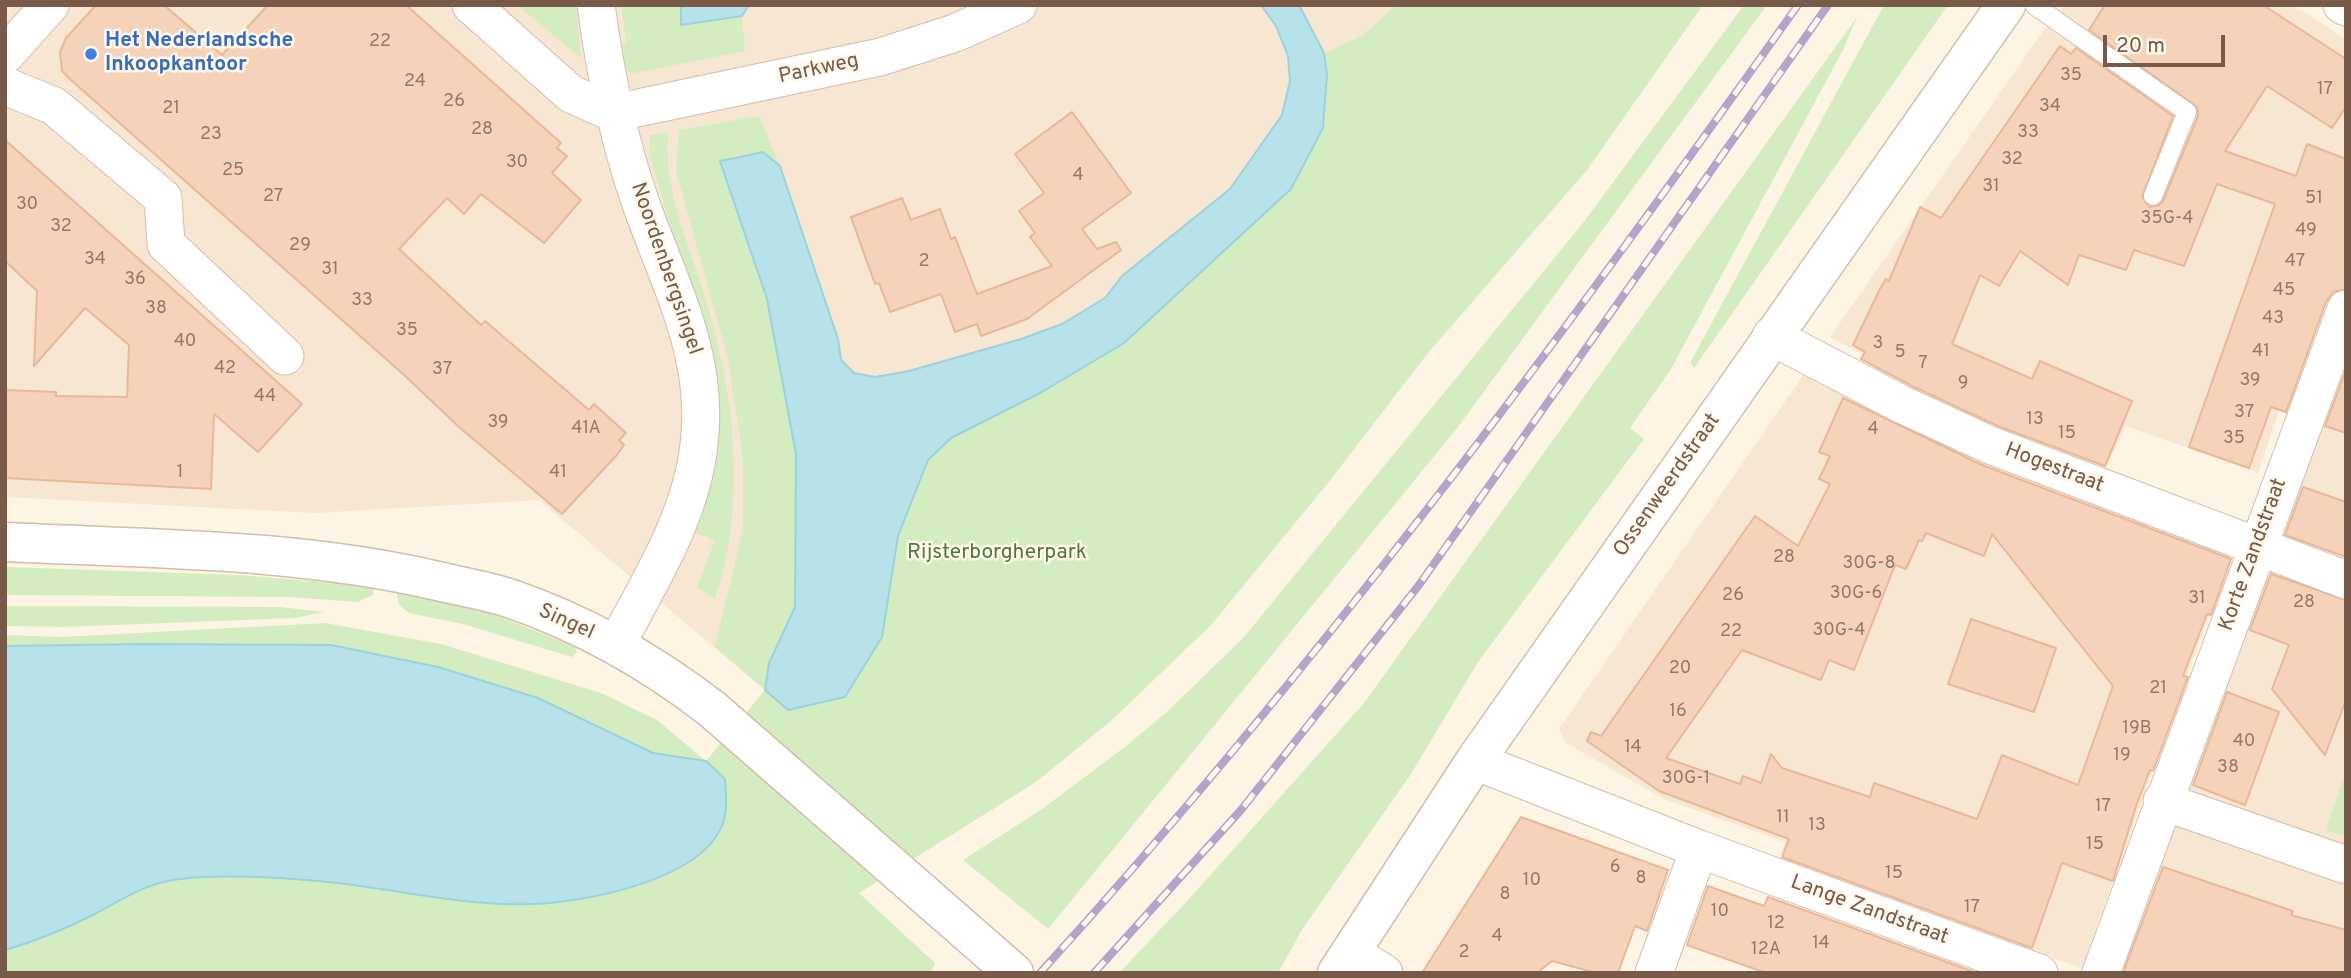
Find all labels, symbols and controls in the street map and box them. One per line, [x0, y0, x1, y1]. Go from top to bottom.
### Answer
scale bar [2106, 21, 2228, 65]
place label: Het Nederlandsche Inkoopkantoor [105, 29, 293, 79]
house number: 22 [369, 31, 391, 53]
text: 20 m [2116, 33, 2165, 60]
marker: Het Nederlandsche Inkoopkantoor [83, 46, 99, 62]
street label: Parkweg [777, 49, 861, 91]
house number: 35 [2060, 65, 2082, 87]
house number: 24 [404, 71, 426, 93]
house number: 17 [2317, 79, 2333, 101]
house number: 26 [443, 91, 465, 113]
house number: 34 [2039, 96, 2061, 118]
house number: 21 [162, 98, 180, 120]
house number: 28 [471, 119, 493, 141]
house number: 33 [2017, 122, 2039, 144]
house number: 23 [200, 124, 222, 146]
house number: 32 [2001, 149, 2023, 171]
house number: 30 [506, 152, 528, 174]
house number: 25 [222, 160, 244, 182]
house number: 4 [1072, 165, 1084, 187]
house number: 31 [1982, 176, 2000, 198]
street label: Noordenbergsingel [624, 180, 706, 358]
house number: 27 [263, 186, 283, 208]
house number: 51 [2305, 188, 2323, 210]
house number: 30 [16, 194, 38, 216]
house number: 35G-4 [2141, 208, 2193, 230]
house number: 32 [50, 216, 72, 238]
house number: 49 [2295, 220, 2317, 242]
house number: 29 [289, 235, 311, 257]
house number: 34 [84, 249, 106, 271]
house number: 2 [918, 251, 930, 273]
house number: 47 [2285, 251, 2305, 273]
house number: 31 [321, 259, 339, 281]
house number: 36 [124, 269, 146, 291]
house number: 45 [2273, 280, 2295, 302]
house number: 33 [351, 290, 373, 312]
house number: 38 [145, 298, 167, 320]
house number: 43 [2262, 308, 2284, 330]
house number: 35 [396, 320, 418, 342]
house number: 40 [174, 331, 196, 353]
house number: 3 [1873, 333, 1883, 355]
house number: 41 [2252, 341, 2270, 363]
house number: 5 [1894, 342, 1906, 364]
house number: 7 [1918, 353, 1928, 375]
house number: 42 [214, 358, 236, 380]
house number: 37 [432, 359, 452, 381]
house number: 39 [2239, 370, 2261, 392]
house number: 9 [1958, 373, 1968, 395]
house number: 44 [254, 386, 276, 408]
house number: 37 [2234, 402, 2254, 424]
street label: Ossenweerdstraat [1609, 409, 1727, 563]
house number: 13 [2026, 409, 2044, 431]
house number: 39 [487, 412, 509, 434]
house number: 41A [571, 418, 601, 440]
house number: 4 [1867, 419, 1879, 441]
house number: 15 [2058, 423, 2076, 445]
house number: 35 [2223, 428, 2245, 450]
street label: Hogestraat [2001, 439, 2107, 499]
house number: 1 [177, 462, 183, 484]
house number: 41 [549, 462, 567, 484]
street label: Korte Zandstraat [2215, 475, 2293, 635]
park label: Rijsterborgherpark [907, 541, 1087, 567]
house number: 28 [1773, 547, 1795, 569]
house number: 30G-8 [1843, 553, 1895, 575]
house number: 30G-6 [1830, 583, 1882, 605]
house number: 26 [1722, 585, 1744, 607]
house number: 31 [2188, 588, 2206, 610]
house number: 28 [2293, 592, 2315, 614]
street label: Singel [534, 600, 598, 646]
house number: 30G-4 [1813, 620, 1865, 642]
house number: 22 [1720, 621, 1742, 643]
house number: 20 [1669, 658, 1691, 680]
house number: 21 [2149, 678, 2167, 700]
house number: 16 [1669, 701, 1687, 723]
house number: 19B [2122, 718, 2152, 740]
house number: 40 [2233, 731, 2255, 753]
house number: 14 [1624, 737, 1642, 759]
house number: 19 [2113, 745, 2131, 767]
house number: 38 [2217, 757, 2239, 779]
house number: 30G-1 [1662, 768, 1710, 790]
house number: 17 [2095, 796, 2111, 818]
house number: 11 [1776, 807, 1790, 829]
house number: 13 [1808, 815, 1826, 837]
house number: 15 [2086, 834, 2104, 856]
house number: 6 [1610, 857, 1620, 879]
house number: 15 [1885, 863, 1903, 885]
house number: 8 [1636, 868, 1646, 890]
house number: 10 [1523, 870, 1541, 892]
street label: Lange Zandstraat [1787, 871, 1951, 951]
house number: 8 [1500, 884, 1510, 906]
house number: 17 [1964, 897, 1980, 919]
house number: 10 [1711, 901, 1729, 923]
house number: 12 [1767, 913, 1785, 935]
house number: 4 [1491, 926, 1503, 948]
house number: 14 [1812, 933, 1830, 955]
house number: 12A [1751, 939, 1781, 961]
house number: 2 [1458, 942, 1470, 964]

